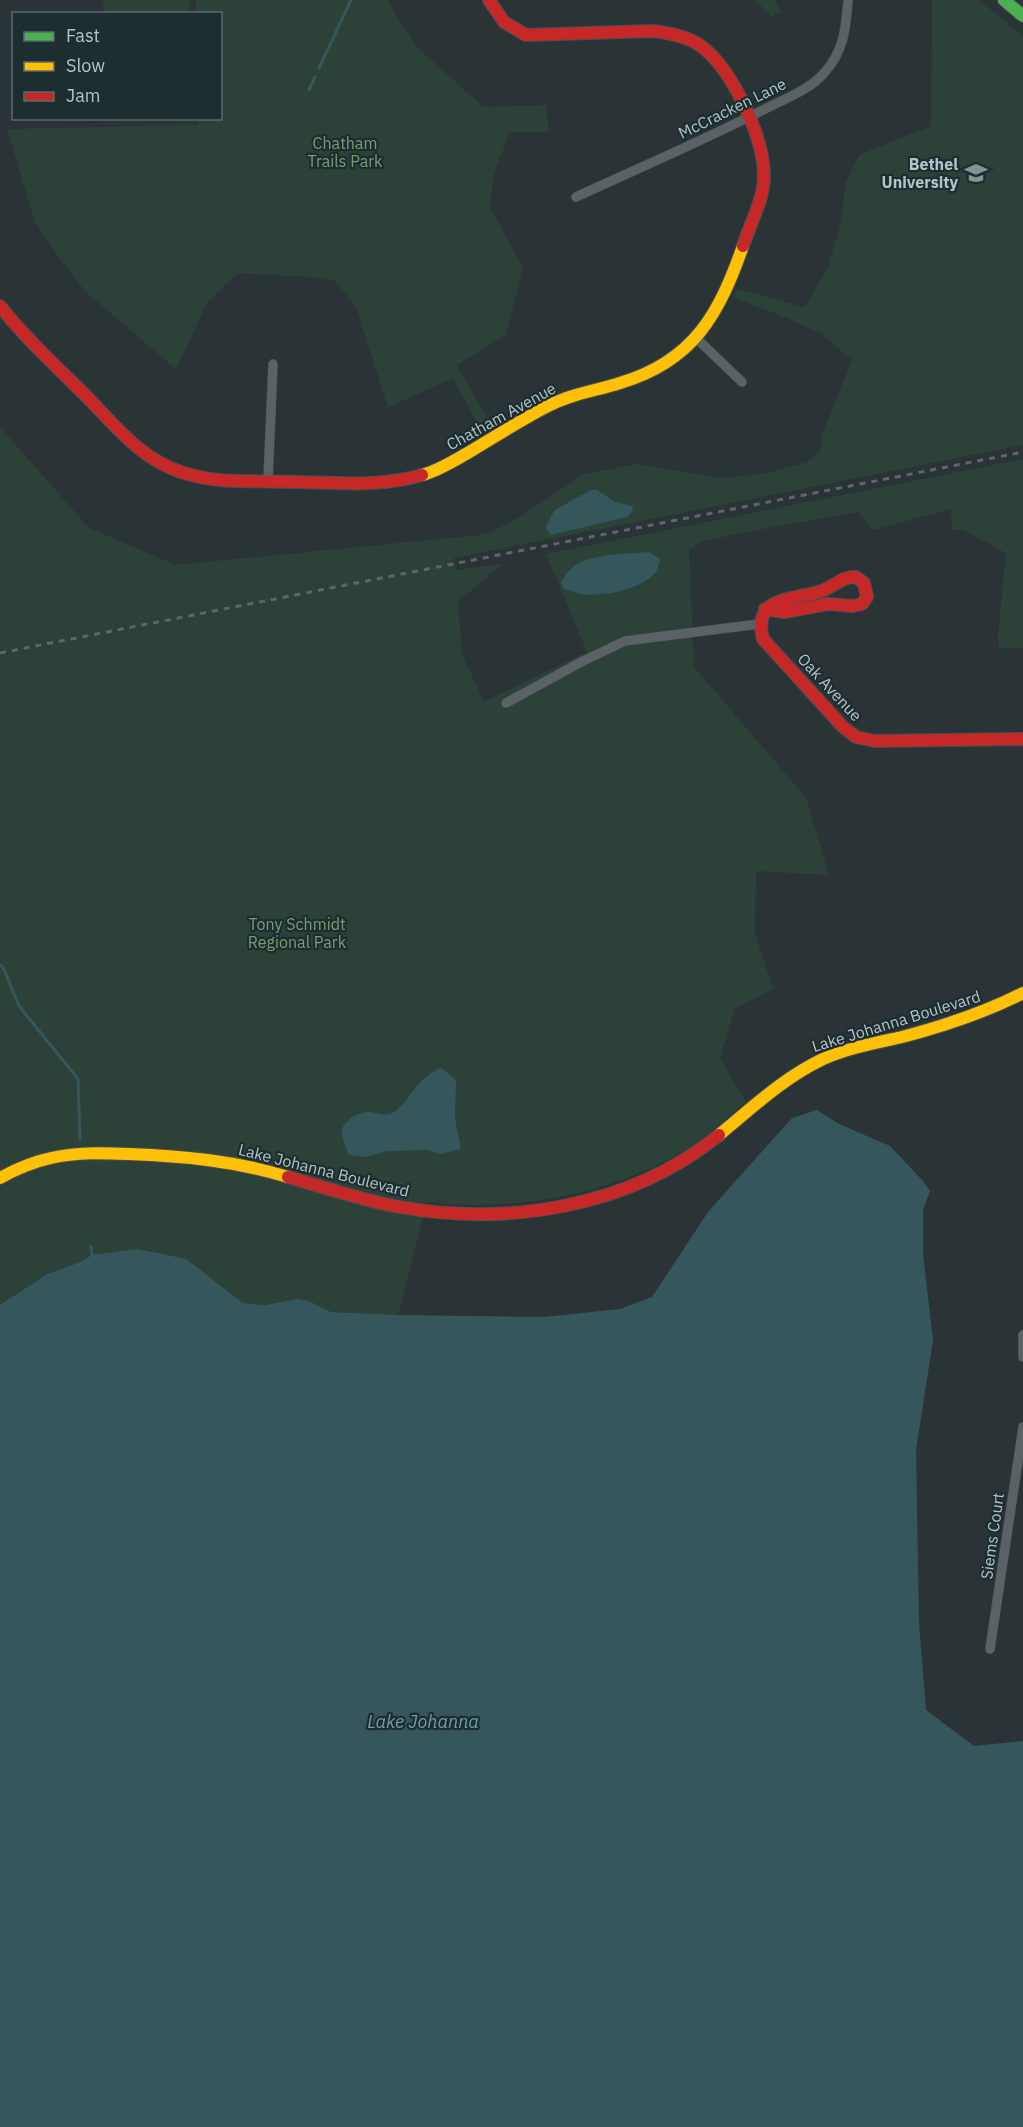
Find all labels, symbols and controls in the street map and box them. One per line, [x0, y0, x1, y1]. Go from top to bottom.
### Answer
legend [12, 12, 222, 120]
text: Fast [66, 24, 100, 47]
text: Slow [66, 54, 105, 77]
street label: McCracken Lane [675, 73, 789, 143]
text: Jam [66, 84, 101, 107]
park label: Chatham Trails Park [307, 133, 383, 171]
place label: Bethel University [882, 154, 958, 192]
school or university icon: Bethel University [963, 160, 989, 186]
street label: Chatham Avenue [443, 378, 559, 454]
street label: Oak Avenue [794, 649, 867, 725]
park label: Tony Schmidt Regional Park [248, 914, 347, 952]
street label: Lake Johanna Boulevard [809, 986, 983, 1056]
street label: Lake Johanna Boulevard [237, 1139, 411, 1201]
street label: Siems Court [976, 1491, 1008, 1581]
water label: Lake Johanna [367, 1710, 479, 1733]

